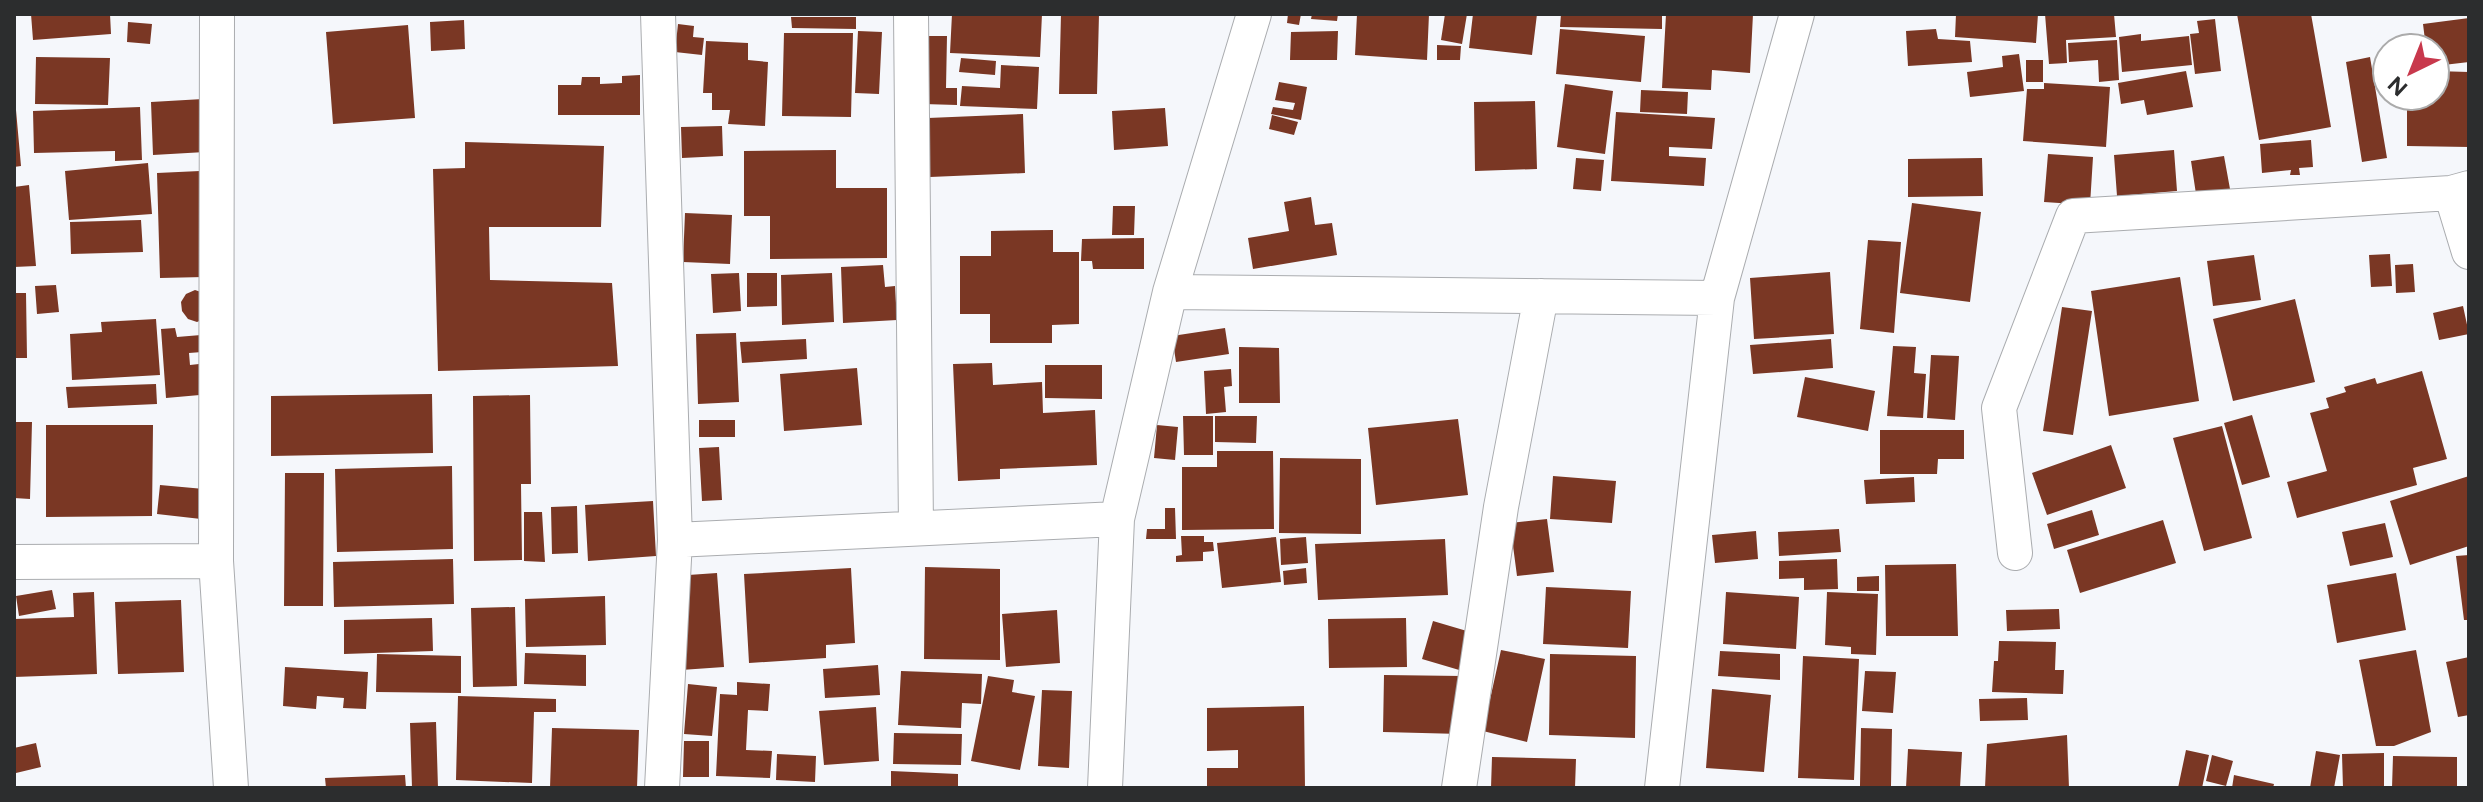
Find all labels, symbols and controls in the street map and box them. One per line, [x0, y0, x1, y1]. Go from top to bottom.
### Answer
north arrow [2371, 32, 2451, 112]
text: N [2382, 71, 2413, 102]

